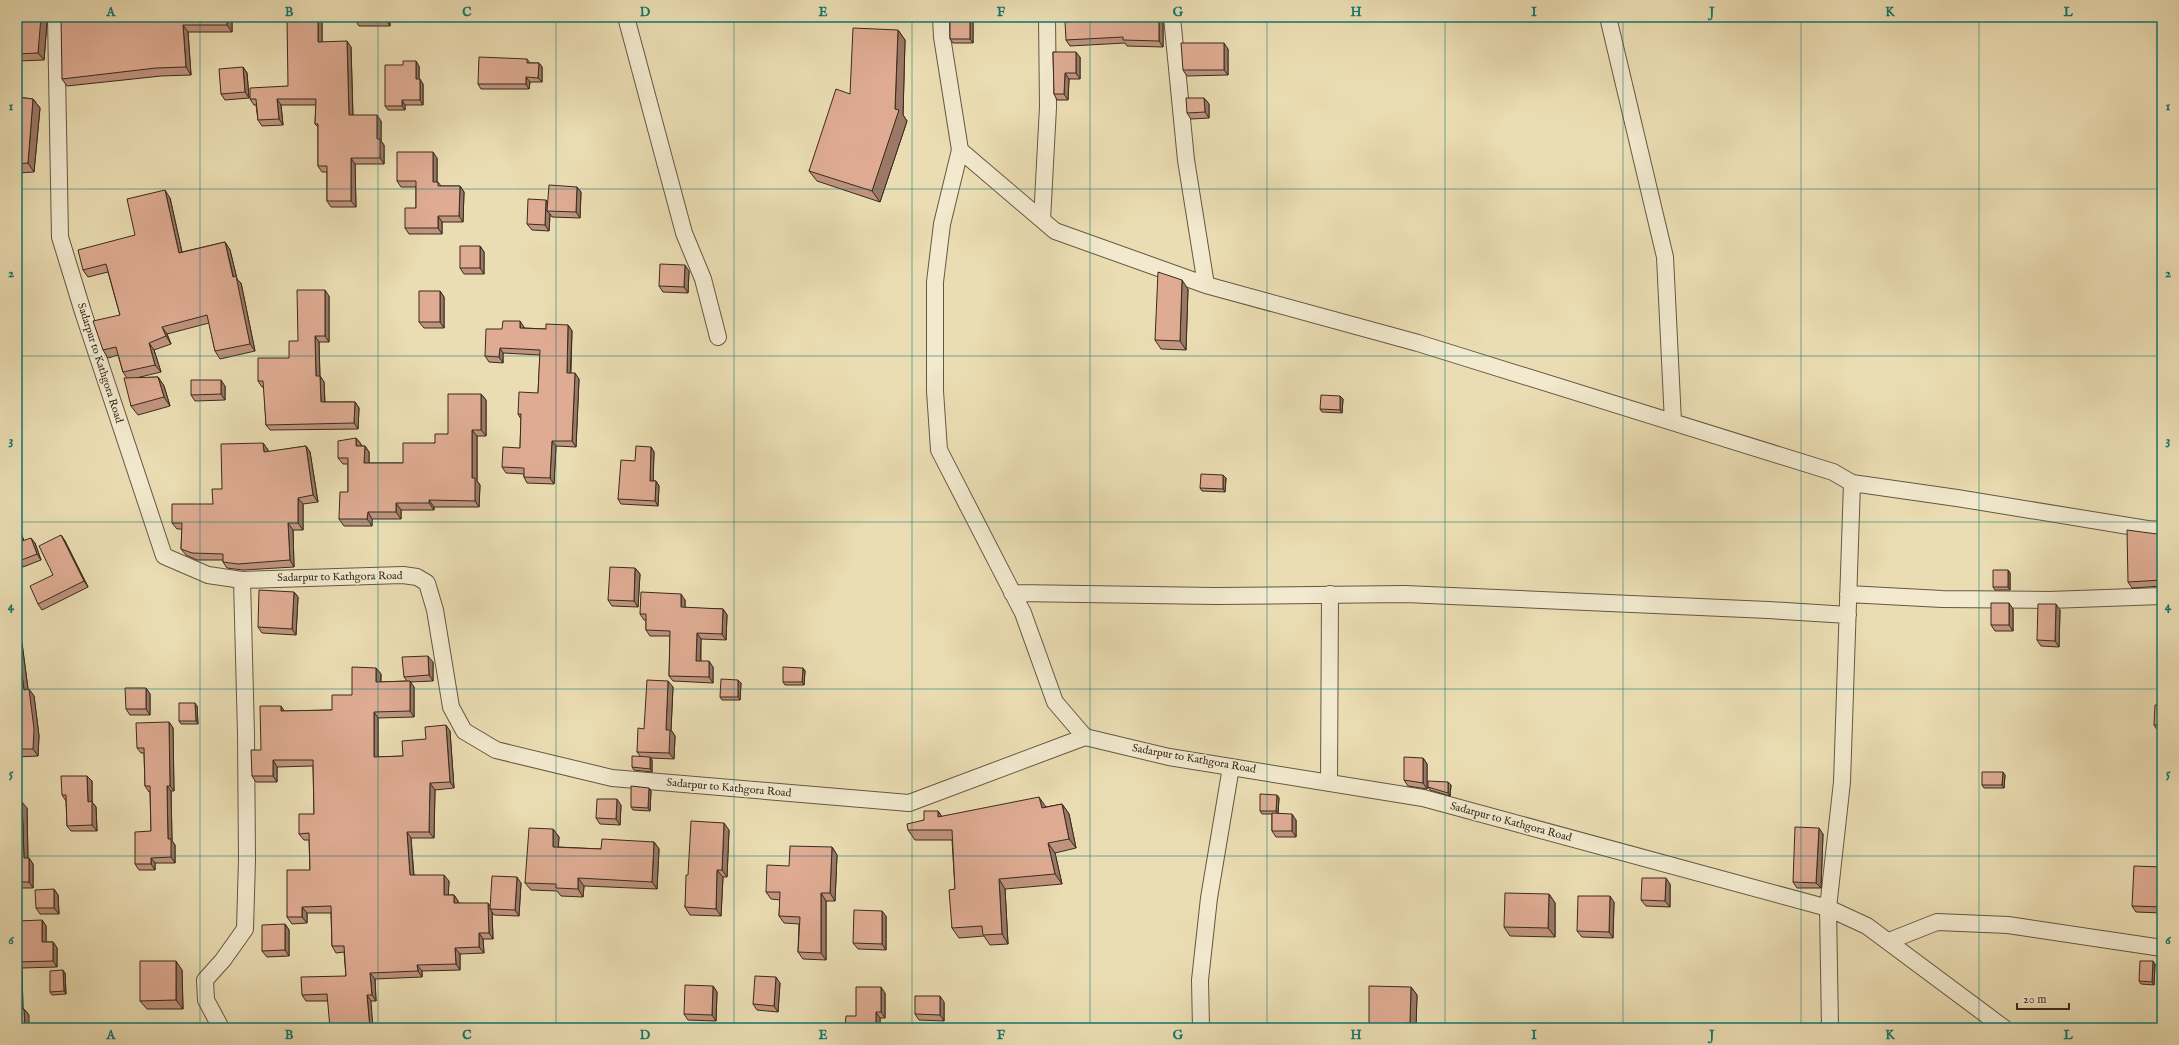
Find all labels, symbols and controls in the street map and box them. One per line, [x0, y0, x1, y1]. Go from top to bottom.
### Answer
text: A [106, 4, 117, 21]
text: B [285, 4, 294, 21]
text: C [462, 4, 472, 21]
text: D [640, 4, 651, 21]
text: E [818, 4, 828, 21]
text: F [997, 4, 1006, 21]
text: G [1173, 4, 1184, 21]
text: H [1350, 4, 1362, 21]
text: I [1531, 4, 1537, 21]
text: J [1707, 4, 1715, 21]
text: K [1885, 4, 1895, 21]
text: L [2062, 4, 2073, 21]
text: 1 [9, 98, 14, 115]
text: 1 [2166, 98, 2171, 115]
text: 2 [8, 265, 14, 282]
text: 2 [2165, 265, 2171, 282]
street label: Sadarpur to Kathgora Road [74, 301, 126, 425]
text: 3 [9, 432, 14, 449]
text: 3 [2166, 432, 2171, 449]
street label: Sadarpur to Kathgora Road [277, 569, 403, 585]
text: 4 [8, 598, 15, 615]
text: 4 [2165, 598, 2172, 615]
street label: Sadarpur to Kathgora Road [1131, 741, 1257, 777]
text: 5 [9, 765, 14, 782]
text: 5 [2166, 765, 2171, 782]
street label: Sadarpur to Kathgora Road [666, 776, 792, 800]
street label: Sadarpur to Kathgora Road [1449, 799, 1574, 845]
text: 6 [8, 932, 14, 949]
text: 6 [2165, 932, 2171, 949]
scale bar [2017, 985, 2069, 1011]
text: 20 m [2023, 992, 2046, 1007]
text: A [106, 1027, 117, 1044]
text: B [285, 1027, 294, 1044]
text: C [462, 1027, 472, 1044]
text: D [640, 1027, 651, 1044]
text: E [818, 1027, 828, 1044]
text: F [997, 1027, 1006, 1044]
text: G [1173, 1027, 1184, 1044]
text: H [1350, 1027, 1362, 1044]
text: I [1531, 1027, 1537, 1044]
text: J [1707, 1027, 1715, 1044]
text: K [1885, 1027, 1895, 1044]
text: L [2062, 1027, 2073, 1044]

